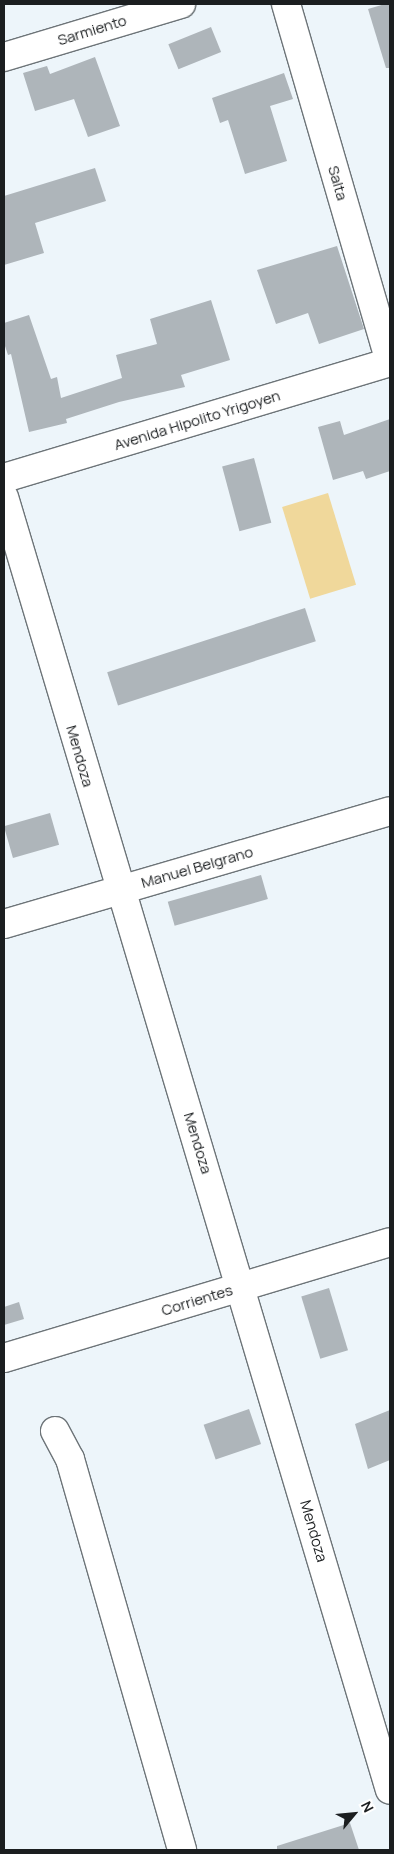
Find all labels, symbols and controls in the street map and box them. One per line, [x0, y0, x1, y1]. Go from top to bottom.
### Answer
street label: Sarmiento [55, 11, 129, 49]
street label: Salta [324, 163, 352, 203]
street label: Avenida Hipolito Yrigoyen [112, 386, 282, 454]
street label: Mendoza [63, 723, 97, 789]
street label: Manuel Belgrano [139, 842, 255, 892]
street label: Mendoza [180, 1110, 216, 1176]
street label: Corrientes [159, 1281, 235, 1319]
street label: Mendoza [297, 1498, 331, 1564]
north arrow [329, 1789, 379, 1839]
text: N [357, 1798, 378, 1816]

